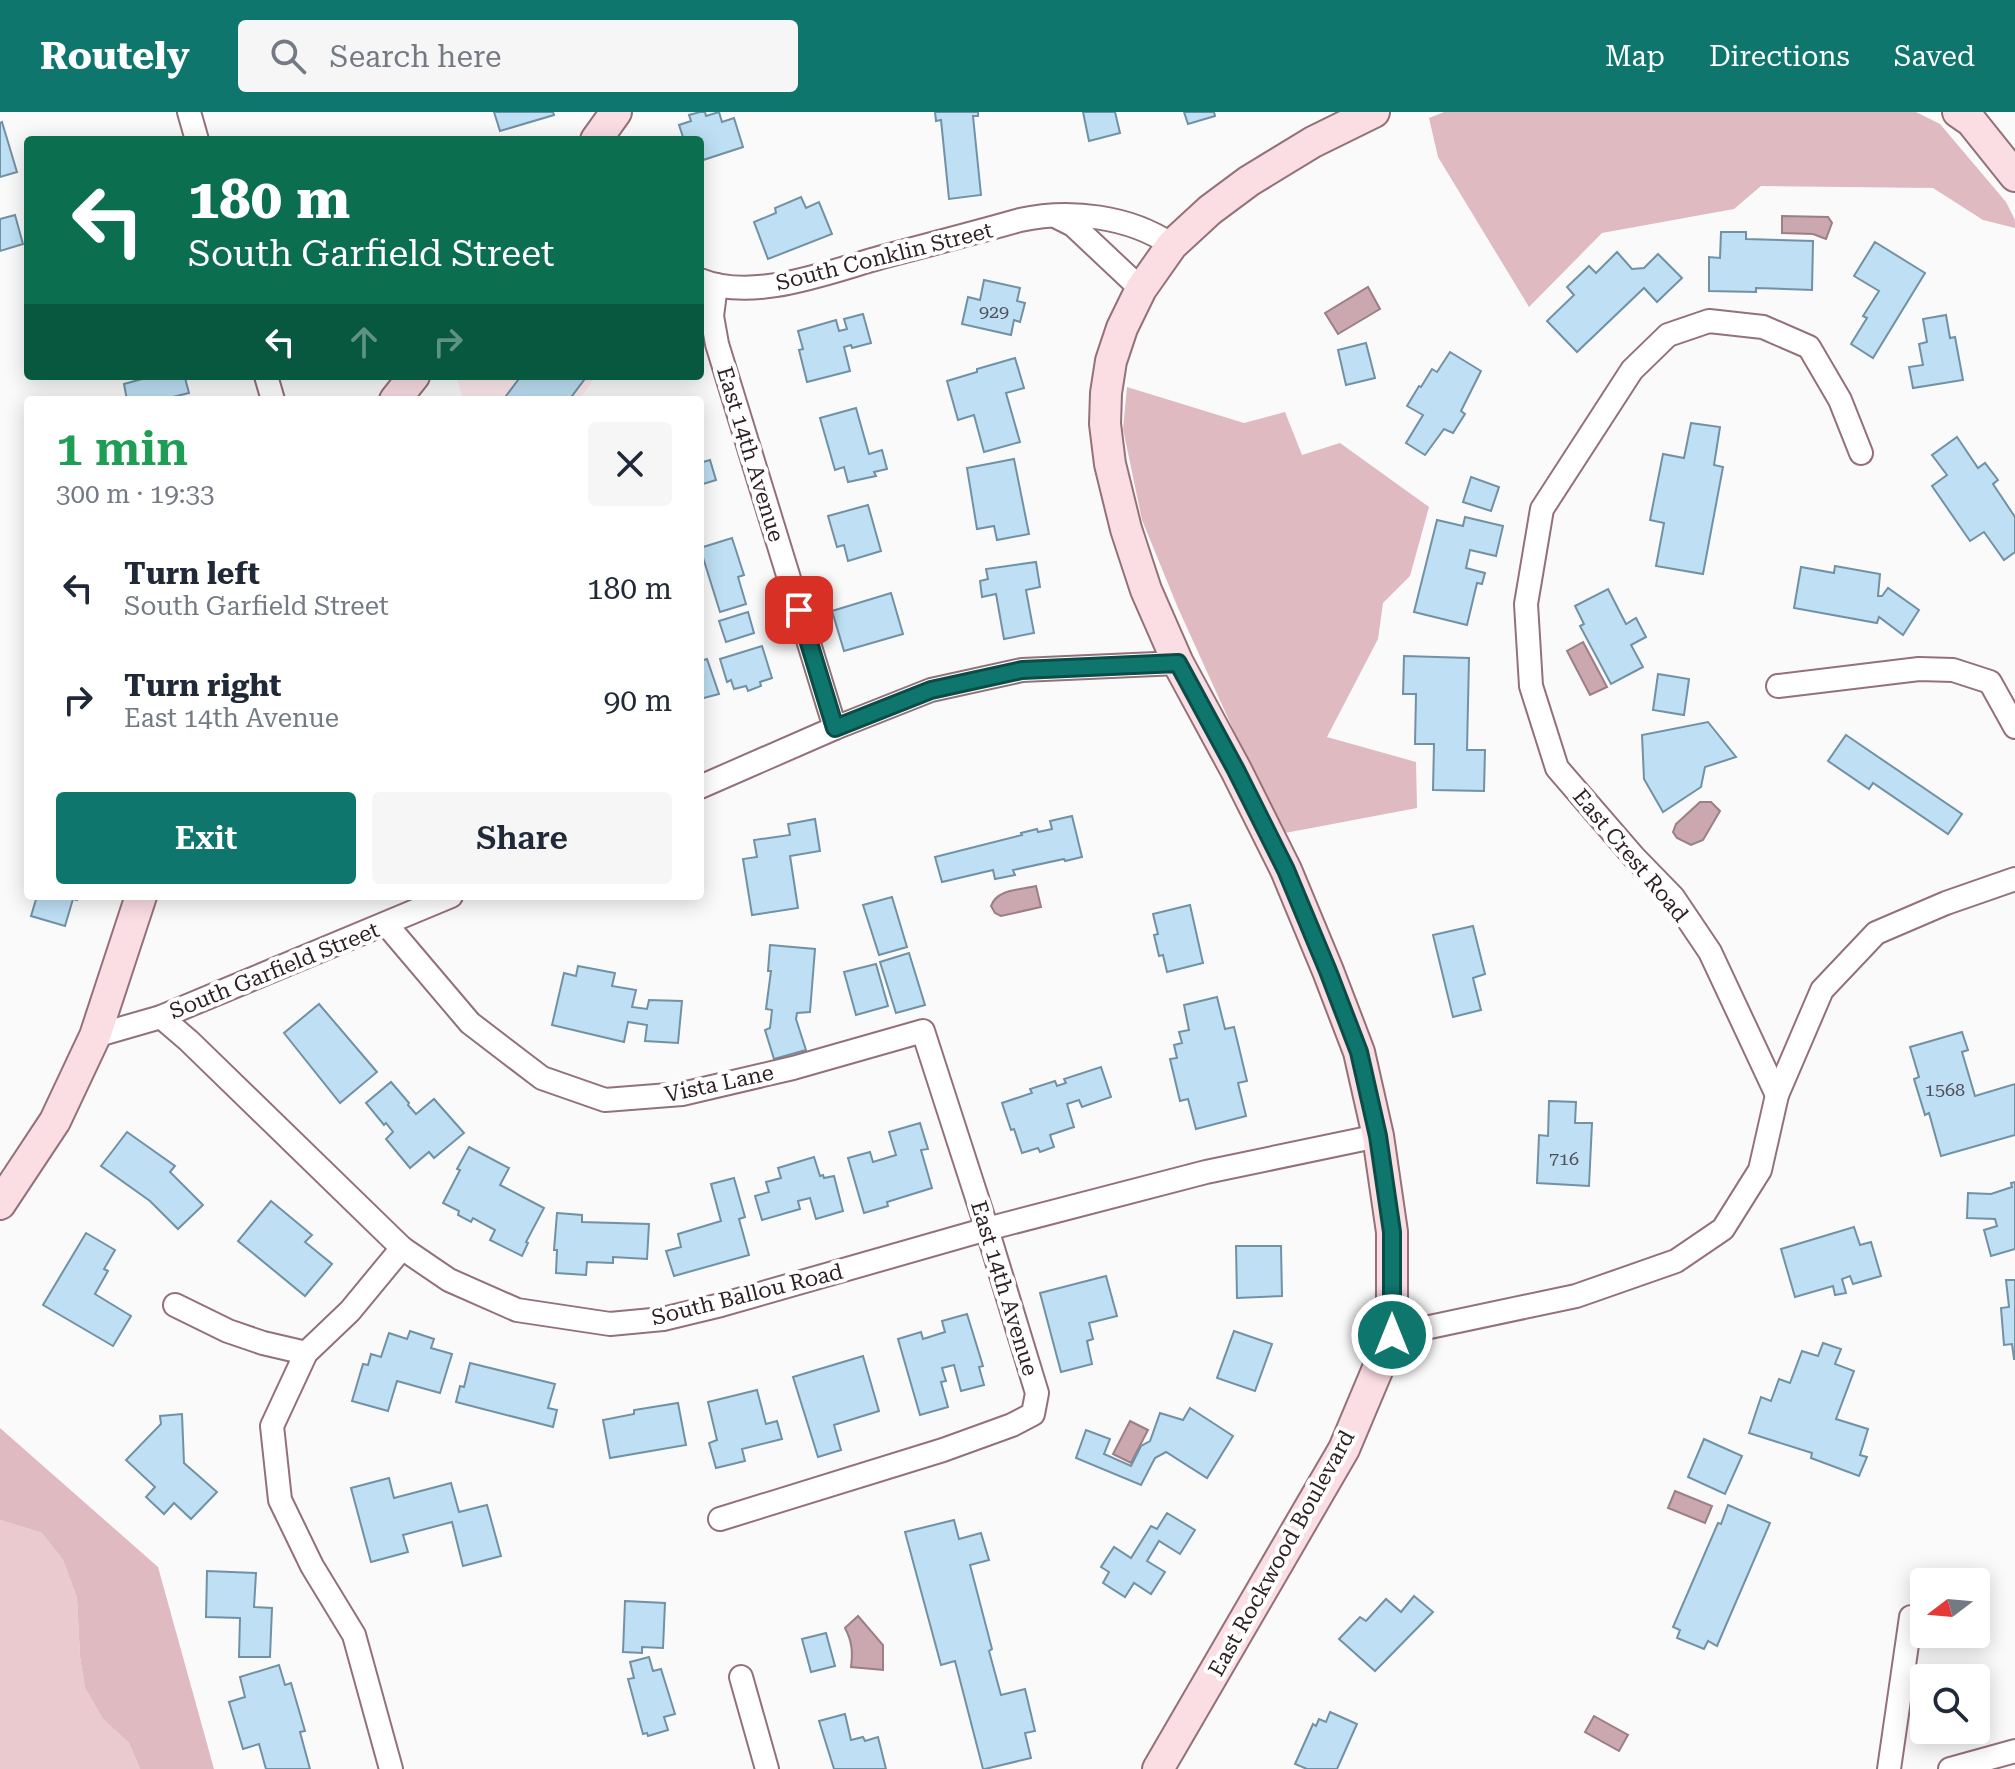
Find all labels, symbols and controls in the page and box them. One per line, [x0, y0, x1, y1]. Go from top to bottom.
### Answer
search box [238, 20, 798, 92]
text: Routely [40, 34, 190, 78]
icon: search [266, 34, 310, 78]
text: Search here [330, 39, 501, 74]
text: Map [1605, 40, 1665, 73]
text: Directions [1709, 40, 1850, 73]
text: Saved [1894, 40, 1975, 73]
text: 180 m [188, 166, 350, 232]
icon: left [56, 168, 160, 272]
street label: South Conklin Street [773, 217, 995, 296]
text: South Garfield Street [188, 233, 554, 275]
house number: 929 [979, 301, 1009, 322]
icon: left [258, 320, 302, 364]
icon: ahead [342, 320, 386, 364]
icon: right [426, 320, 470, 364]
street label: East 14th Avenue [712, 364, 789, 545]
text: 1 min [56, 421, 188, 477]
button: close [588, 422, 672, 506]
text: 300 m · 19:33 [56, 479, 215, 509]
text: Turn left [124, 556, 260, 591]
icon: left [56, 566, 100, 610]
text: 180 m [587, 571, 672, 606]
pin [765, 576, 833, 644]
icon: arrive [777, 588, 821, 632]
text: South Garfield Street [124, 591, 389, 621]
text: Turn right [124, 668, 281, 703]
icon: right [56, 678, 100, 722]
text: 90 m [603, 683, 672, 718]
text: East 14th Avenue [124, 703, 339, 733]
street label: East Crest Road [1568, 784, 1693, 927]
button: Exit [56, 792, 356, 884]
button: Share [372, 792, 672, 884]
street label: South Garfield Street [166, 917, 383, 1024]
street label: Vista Lane [662, 1060, 776, 1107]
house number: 1568 [1925, 1079, 1965, 1100]
house number: 716 [1549, 1148, 1579, 1169]
street label: East 14th Avenue [966, 1198, 1043, 1379]
street label: South Ballou Road [649, 1259, 845, 1330]
position arrow [1350, 1293, 1434, 1377]
street label: East Rockwood Boulevard [1203, 1426, 1360, 1681]
north arrow [1910, 1568, 1990, 1648]
map controls [1910, 1568, 1990, 1744]
button: search [1910, 1664, 1990, 1744]

